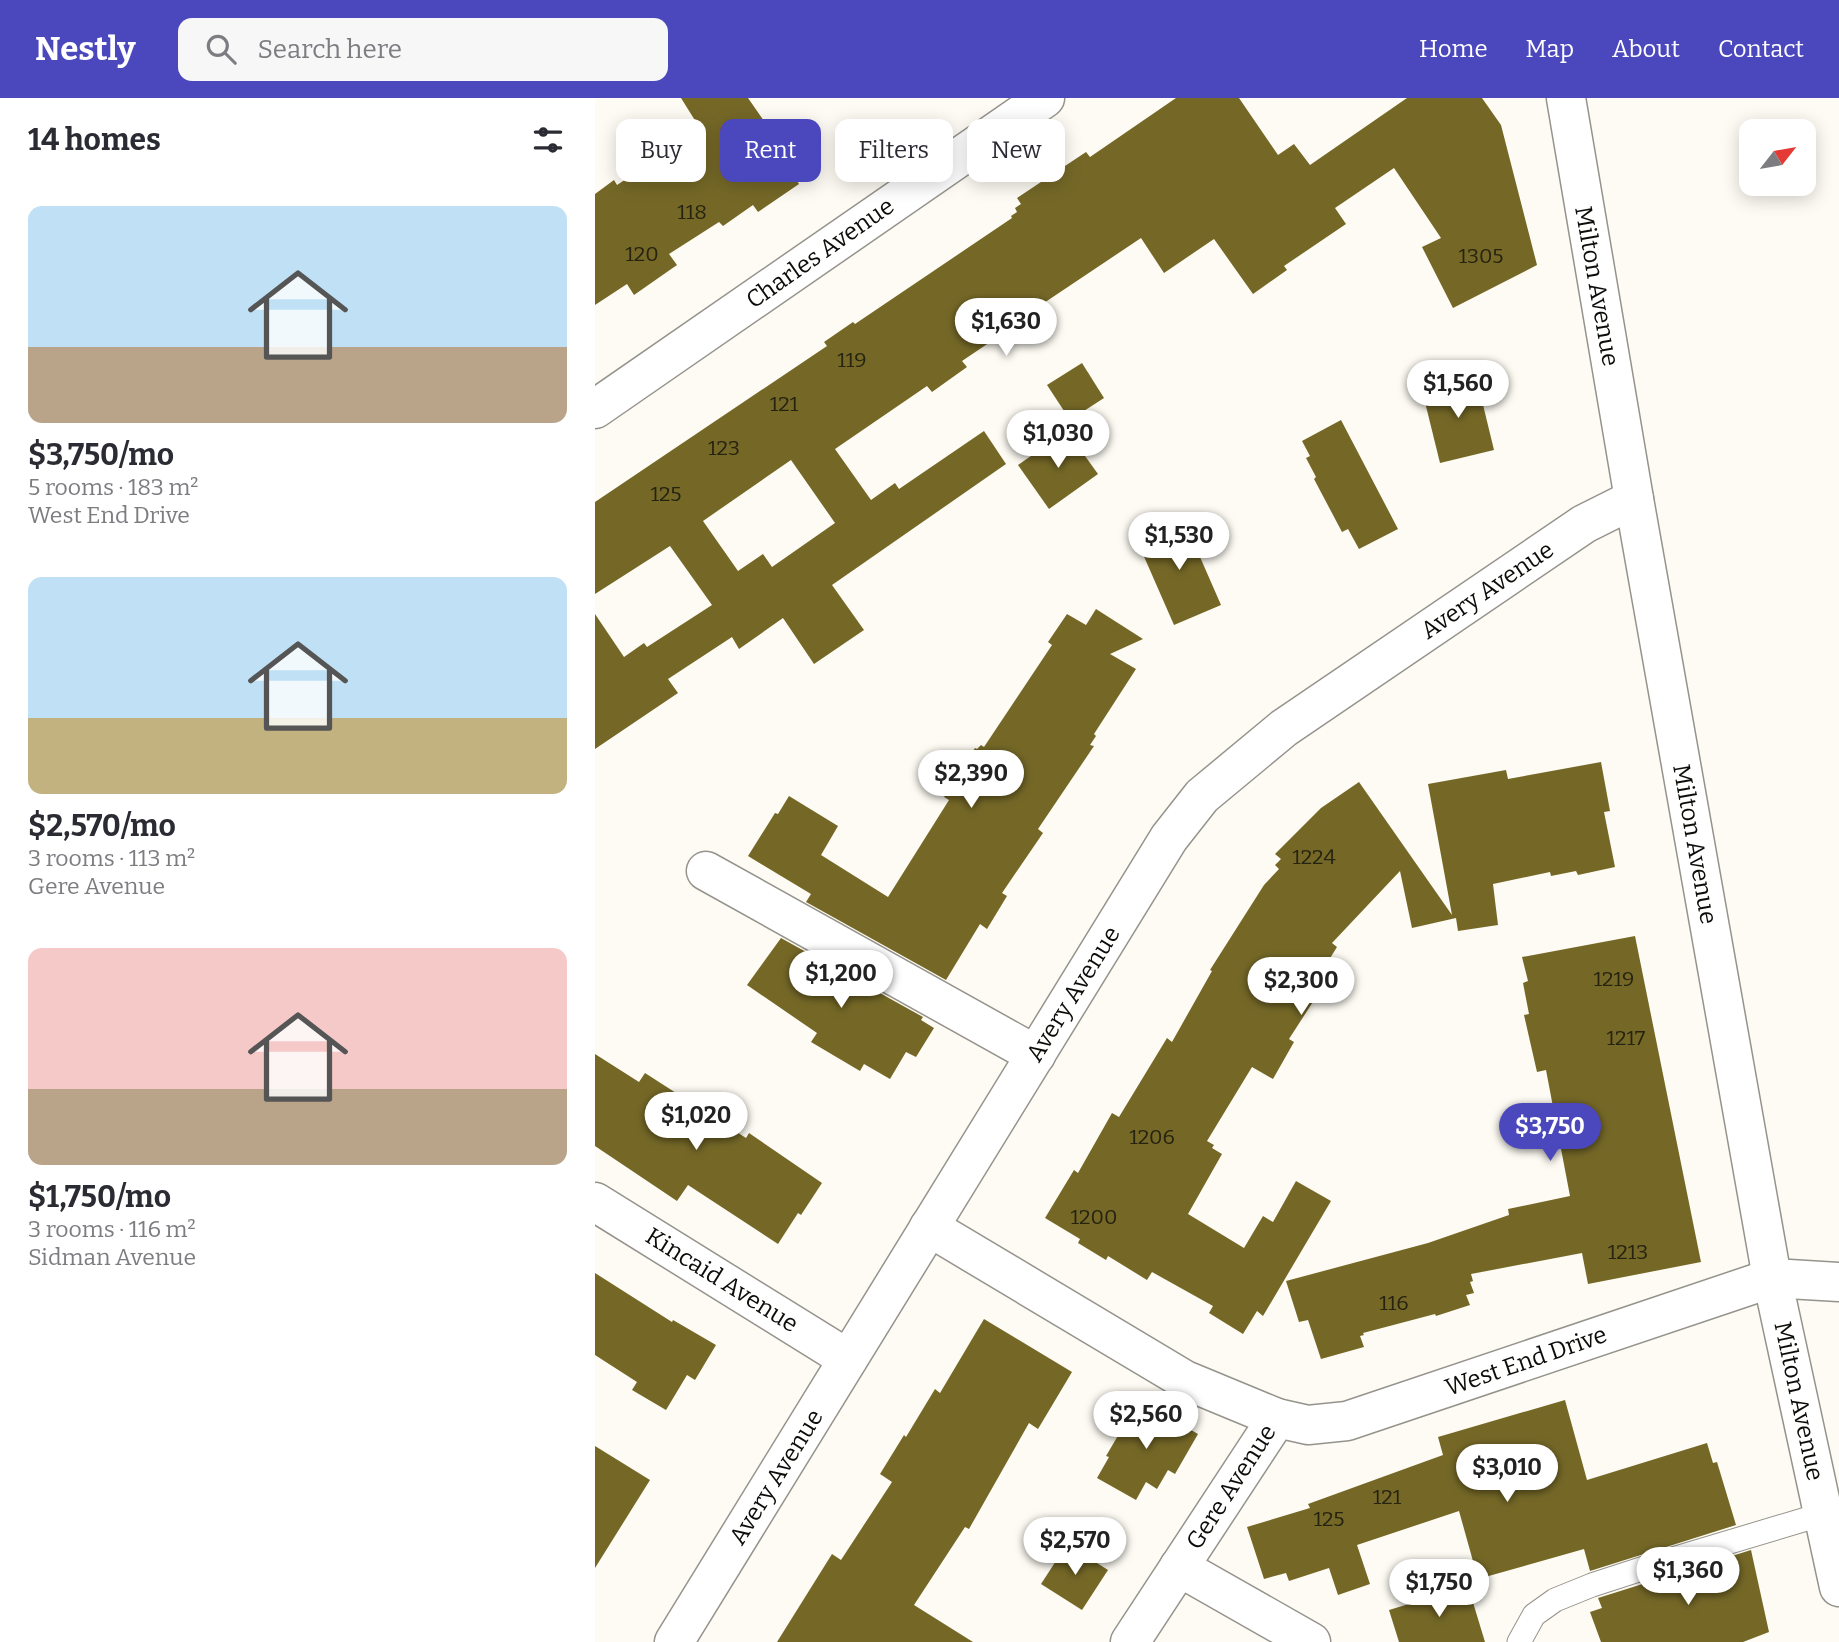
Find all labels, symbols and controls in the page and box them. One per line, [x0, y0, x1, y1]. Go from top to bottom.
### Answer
search box [178, 18, 668, 81]
text: Nestly [35, 29, 136, 69]
icon: search [202, 30, 240, 68]
text: Search here [258, 34, 402, 65]
text: Home [1419, 35, 1488, 63]
text: Map [1526, 35, 1574, 63]
text: About [1612, 35, 1680, 63]
text: Contact [1718, 35, 1804, 63]
chip: Buy [616, 119, 706, 182]
chip: Rent [720, 119, 821, 182]
chip: Filters [835, 119, 953, 182]
chip: New [967, 119, 1065, 182]
north arrow [1739, 119, 1817, 196]
map controls [1739, 119, 1816, 196]
icon: filters [529, 121, 567, 159]
text: 14 homes [28, 122, 161, 158]
street label: Charles Avenue [741, 192, 899, 314]
house number: 118 [677, 199, 707, 225]
street label: Milton Avenue [1569, 204, 1625, 368]
house number: 120 [625, 241, 659, 267]
house number: 1305 [1458, 243, 1504, 269]
icon: home [235, 252, 361, 378]
pin: $1,630 [949, 299, 1063, 358]
text: $1,630 [971, 307, 1041, 335]
house number: 119 [837, 347, 867, 373]
pin: $1,560 [1401, 360, 1515, 420]
text: $1,560 [1423, 369, 1493, 397]
house number: 121 [770, 391, 799, 417]
pin: $1,030 [1001, 410, 1115, 470]
text: $1,030 [1022, 419, 1094, 447]
house number: 123 [708, 435, 740, 461]
text: $3,750/mo [28, 437, 174, 473]
text: 5 rooms · 183 m² [28, 473, 199, 501]
house number: 125 [650, 481, 682, 507]
text: West End Drive [28, 501, 190, 529]
pin: $1,530 [1122, 512, 1236, 572]
text: $1,530 [1144, 521, 1214, 549]
street label: Avery Avenue [1415, 535, 1559, 645]
icon: home [235, 623, 361, 749]
pin: $2,390 [914, 750, 1028, 810]
text: $2,390 [934, 759, 1008, 787]
street label: Milton Avenue [1667, 762, 1723, 926]
text: $2,570/mo [28, 808, 176, 844]
text: 3 rooms · 113 m² [28, 844, 195, 872]
house number: 1224 [1292, 844, 1336, 870]
text: Gere Avenue [28, 872, 165, 900]
street label: Avery Avenue [1020, 921, 1126, 1067]
pin: $1,200 [784, 950, 898, 1010]
pin: $2,300 [1244, 958, 1358, 1017]
text: $1,200 [805, 959, 877, 987]
text: $2,300 [1264, 966, 1338, 994]
house number: 1219 [1594, 966, 1634, 992]
icon: home [235, 994, 361, 1120]
house number: 1217 [1607, 1025, 1646, 1051]
pin: $1,020 [639, 1093, 753, 1152]
text: $1,020 [661, 1101, 731, 1129]
pin: $3,750 [1493, 1104, 1607, 1163]
text: $3,750 [1515, 1112, 1585, 1140]
house number: 1206 [1129, 1124, 1175, 1150]
text: $1,750/mo [28, 1179, 171, 1215]
house number: 1200 [1071, 1204, 1117, 1230]
text: 3 rooms · 116 m² [28, 1215, 196, 1243]
street label: Kincaid Avenue [641, 1222, 803, 1338]
house number: 1213 [1608, 1239, 1648, 1265]
text: Sidman Avenue [28, 1243, 196, 1271]
house number: 116 [1379, 1290, 1409, 1316]
street label: Milton Avenue [1768, 1319, 1830, 1483]
street label: West End Drive [1442, 1320, 1610, 1402]
pin: $2,560 [1089, 1392, 1203, 1451]
text: $2,560 [1109, 1400, 1183, 1428]
street label: Avery Avenue [723, 1404, 829, 1550]
street label: Gere Avenue [1180, 1419, 1282, 1555]
pin: $3,010 [1450, 1444, 1564, 1504]
text: $3,010 [1472, 1453, 1542, 1481]
house number: 121 [1373, 1484, 1402, 1510]
house number: 125 [1313, 1506, 1345, 1532]
pin: $2,570 [1018, 1518, 1132, 1577]
text: $2,570 [1039, 1526, 1111, 1554]
pin: $1,360 [1631, 1548, 1745, 1607]
text: $1,360 [1653, 1556, 1724, 1584]
pin: $1,750 [1382, 1560, 1496, 1619]
text: $1,750 [1405, 1568, 1473, 1596]

